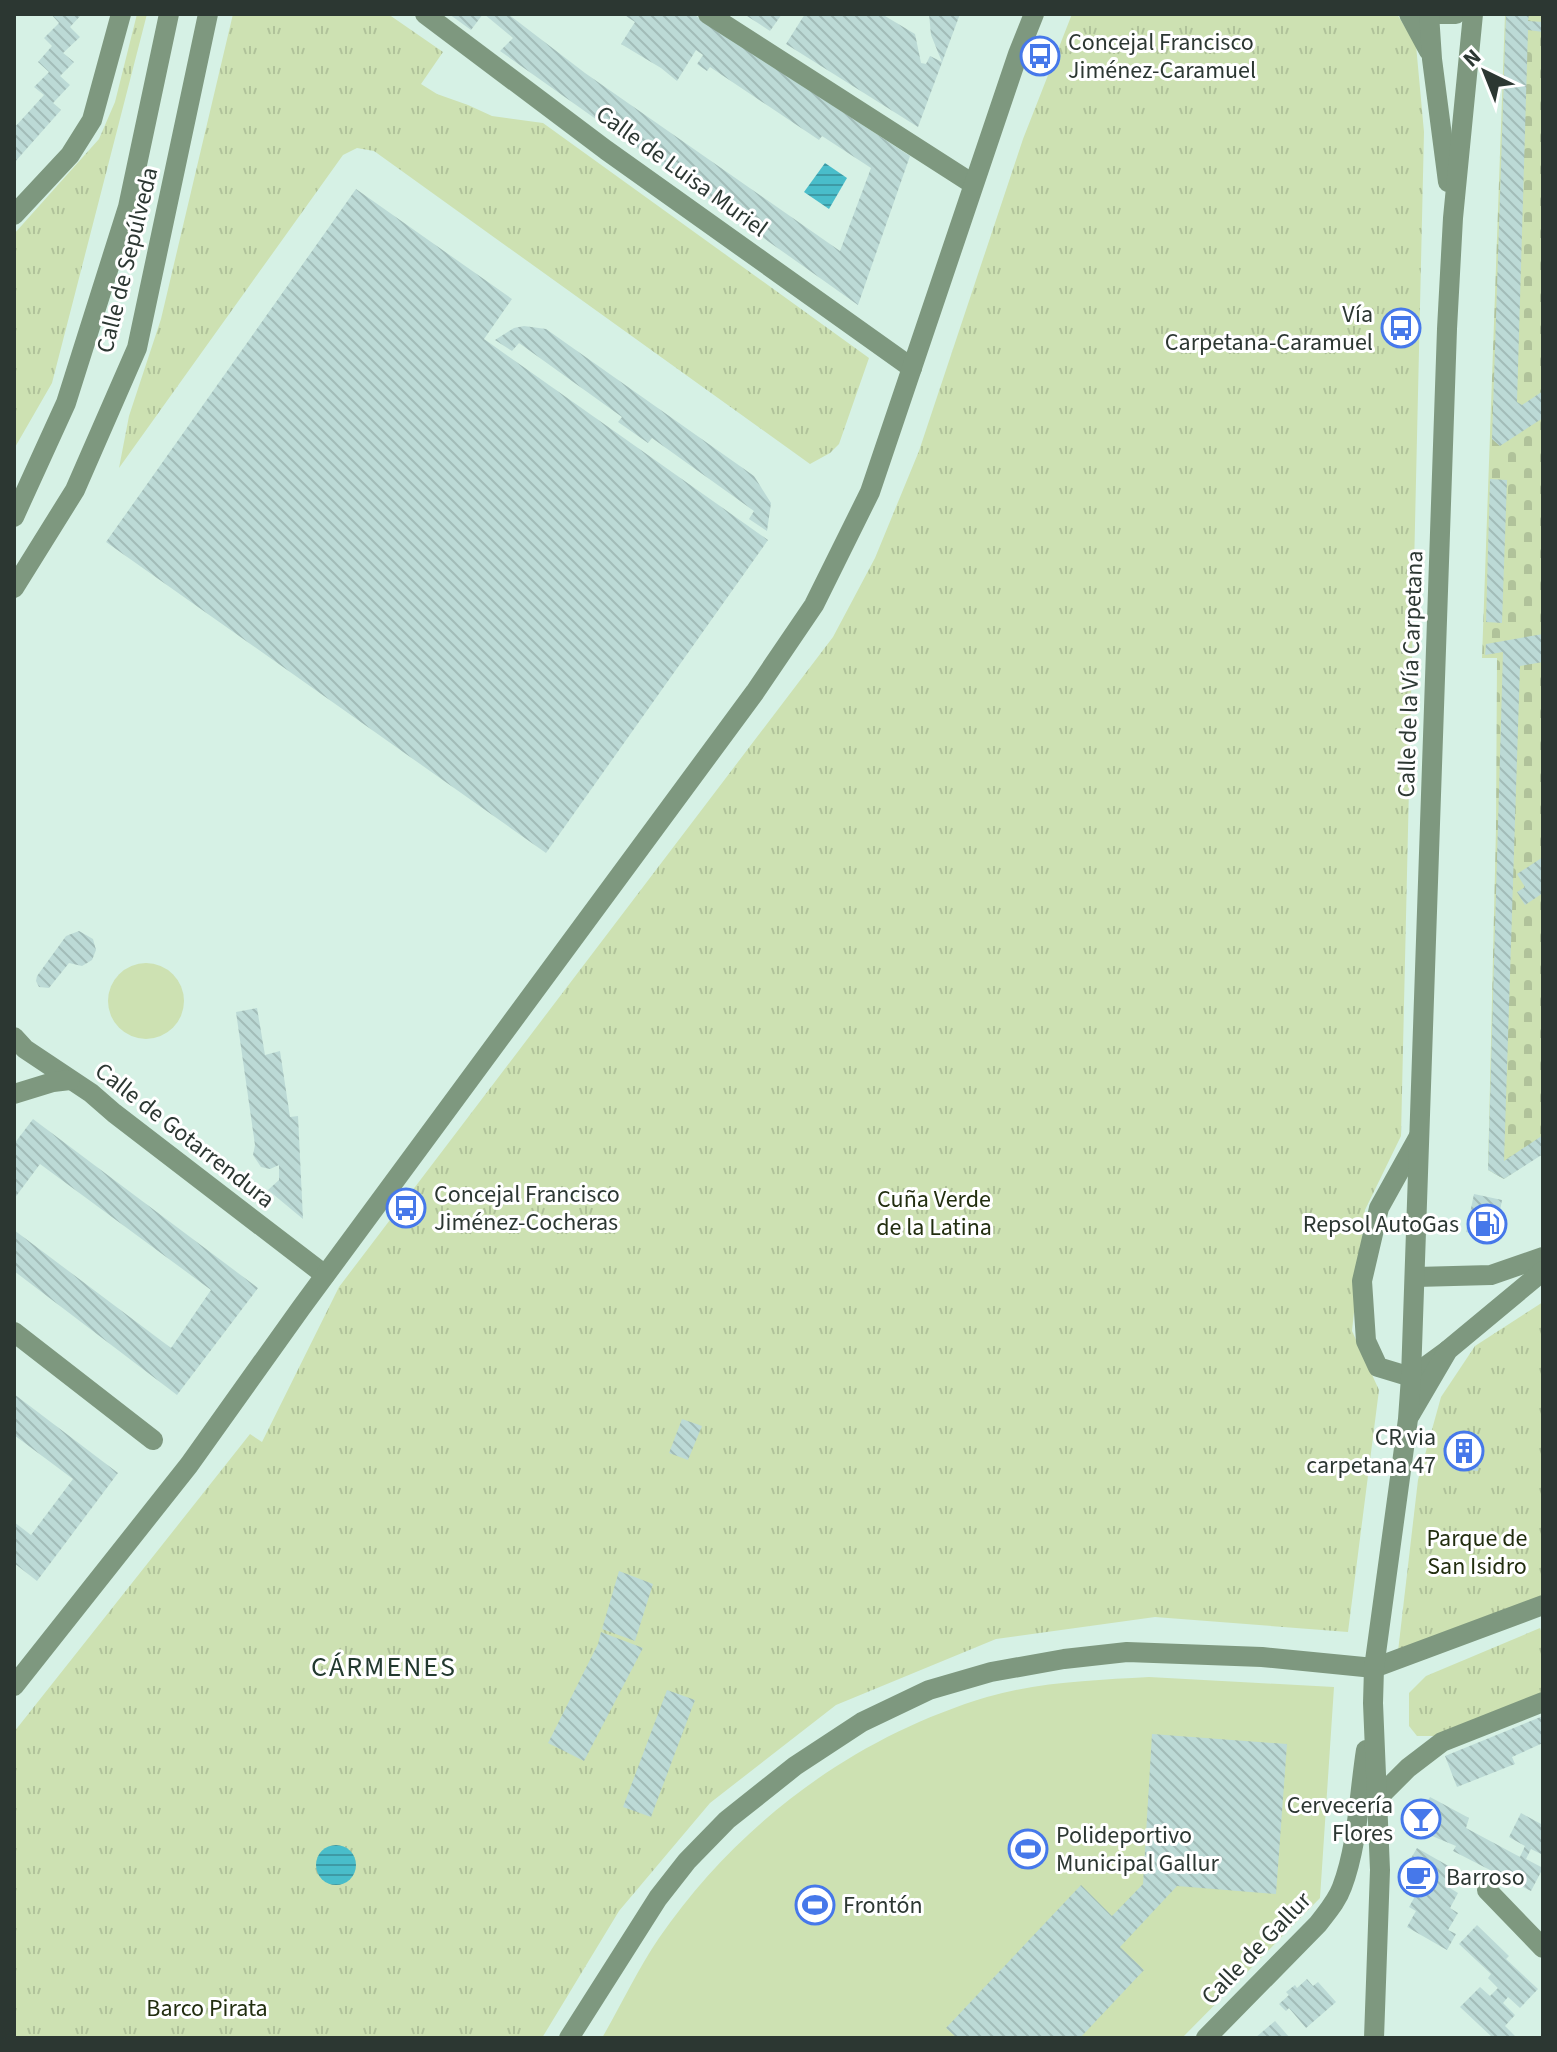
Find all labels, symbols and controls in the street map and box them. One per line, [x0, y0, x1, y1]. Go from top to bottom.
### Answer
place label: Concejal Francisco Jiménez-Caramuel [1068, 25, 1256, 88]
north arrow [1445, 32, 1525, 112]
bus stop icon: Concejal Francisco Jiménez-Caramuel [1019, 35, 1061, 77]
text: N [1456, 41, 1488, 75]
street label: Calle de Luisa Muriel [589, 97, 775, 246]
street label: Calle de Sepúlveda [87, 163, 168, 357]
place label: Vía Carpetana-Caramuel [1165, 297, 1373, 360]
bus stop icon: Vía Carpetana-Caramuel [1380, 307, 1422, 349]
street label: Calle de la Vía Carpetana [1389, 550, 1432, 798]
street label: Calle de Gotarrendura [87, 1054, 282, 1217]
place label: Concejal Francisco Jiménez-Cocheras [434, 1177, 620, 1240]
park label: Cuña Verde de la Latina [876, 1182, 992, 1245]
bus stop icon: Concejal Francisco Jiménez-Cocheras [385, 1187, 427, 1229]
fuel station icon: Repsol AutoGas [1466, 1203, 1508, 1245]
place label: Repsol AutoGas [1303, 1207, 1459, 1242]
place label: CR via carpetana 47 [1306, 1420, 1436, 1483]
building icon: CR via carpetana 47 [1443, 1430, 1485, 1472]
park label: Parque de San Isidro [1426, 1521, 1528, 1584]
district label: CÁRMENES [311, 1647, 457, 1687]
place label: Cervecería Flores [1287, 1788, 1393, 1851]
bar icon: Cervecería Flores [1400, 1798, 1442, 1840]
place label: Polideportivo Municipal Gallur [1056, 1818, 1220, 1881]
sports icon: Polideportivo Municipal Gallur [1007, 1828, 1049, 1870]
cafe icon: Barroso [1397, 1856, 1439, 1898]
place label: Barroso [1446, 1860, 1525, 1895]
street label: Calle de Gallur [1193, 1883, 1320, 2013]
sports icon: Frontón [794, 1884, 836, 1926]
place label: Frontón [843, 1888, 923, 1923]
park label: Barco Pirata [146, 1991, 268, 2026]

